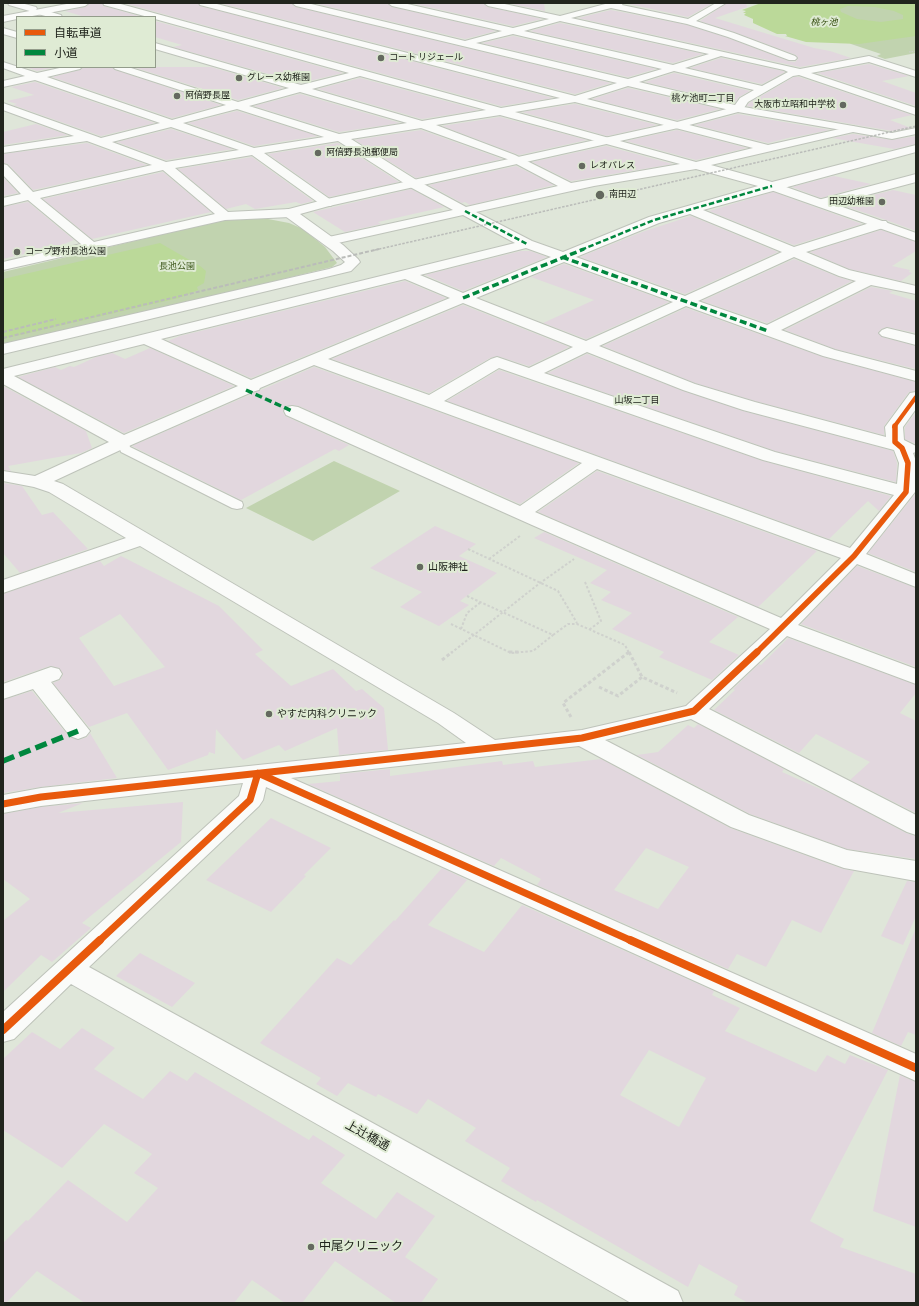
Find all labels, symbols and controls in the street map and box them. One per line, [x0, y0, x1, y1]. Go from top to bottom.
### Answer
legend [16, 16, 156, 68]
water label: 桃ヶ池 [811, 18, 837, 28]
text: 自転車道 [54, 25, 102, 41]
text: 小道 [54, 45, 78, 61]
marker: コート リジェール [376, 53, 386, 63]
place label: コート リジェール [389, 53, 463, 63]
marker: グレース幼稚園 [234, 73, 244, 83]
place label: グレース幼稚園 [247, 73, 310, 83]
marker: 阿倍野長屋 [172, 91, 182, 101]
place label: 阿倍野長屋 [185, 91, 230, 101]
district label: 桃ケ池町二丁目 [672, 94, 734, 104]
place label: 大阪市立昭和中学校 [754, 100, 835, 110]
marker: 大阪市立昭和中学校 [838, 100, 848, 110]
marker: 阿倍野長池郵便局 [313, 148, 323, 158]
place label: 阿倍野長池郵便局 [326, 148, 398, 158]
marker: レオパレス [577, 161, 587, 171]
place label: レオパレス [590, 161, 635, 171]
marker: 南田辺 [594, 189, 606, 201]
place label: 南田辺 [609, 190, 636, 200]
place label: 田辺幼稚園 [829, 197, 874, 207]
marker: 田辺幼稚園 [877, 197, 887, 207]
marker: コープ野村長池公園 [12, 247, 22, 257]
place label: コープ野村長池公園 [25, 247, 106, 257]
park label: 長池公園 [159, 262, 195, 272]
district label: 山坂二丁目 [615, 396, 659, 406]
place label: 山阪神社 [428, 561, 468, 573]
marker: 山阪神社 [415, 562, 425, 572]
place label: やすだ内科クリニック [277, 708, 377, 720]
marker: やすだ内科クリニック [264, 709, 274, 719]
street label: 上辻橋通 [343, 1118, 391, 1154]
place label: 中尾クリニック [319, 1240, 403, 1254]
marker: 中尾クリニック [306, 1242, 316, 1252]

